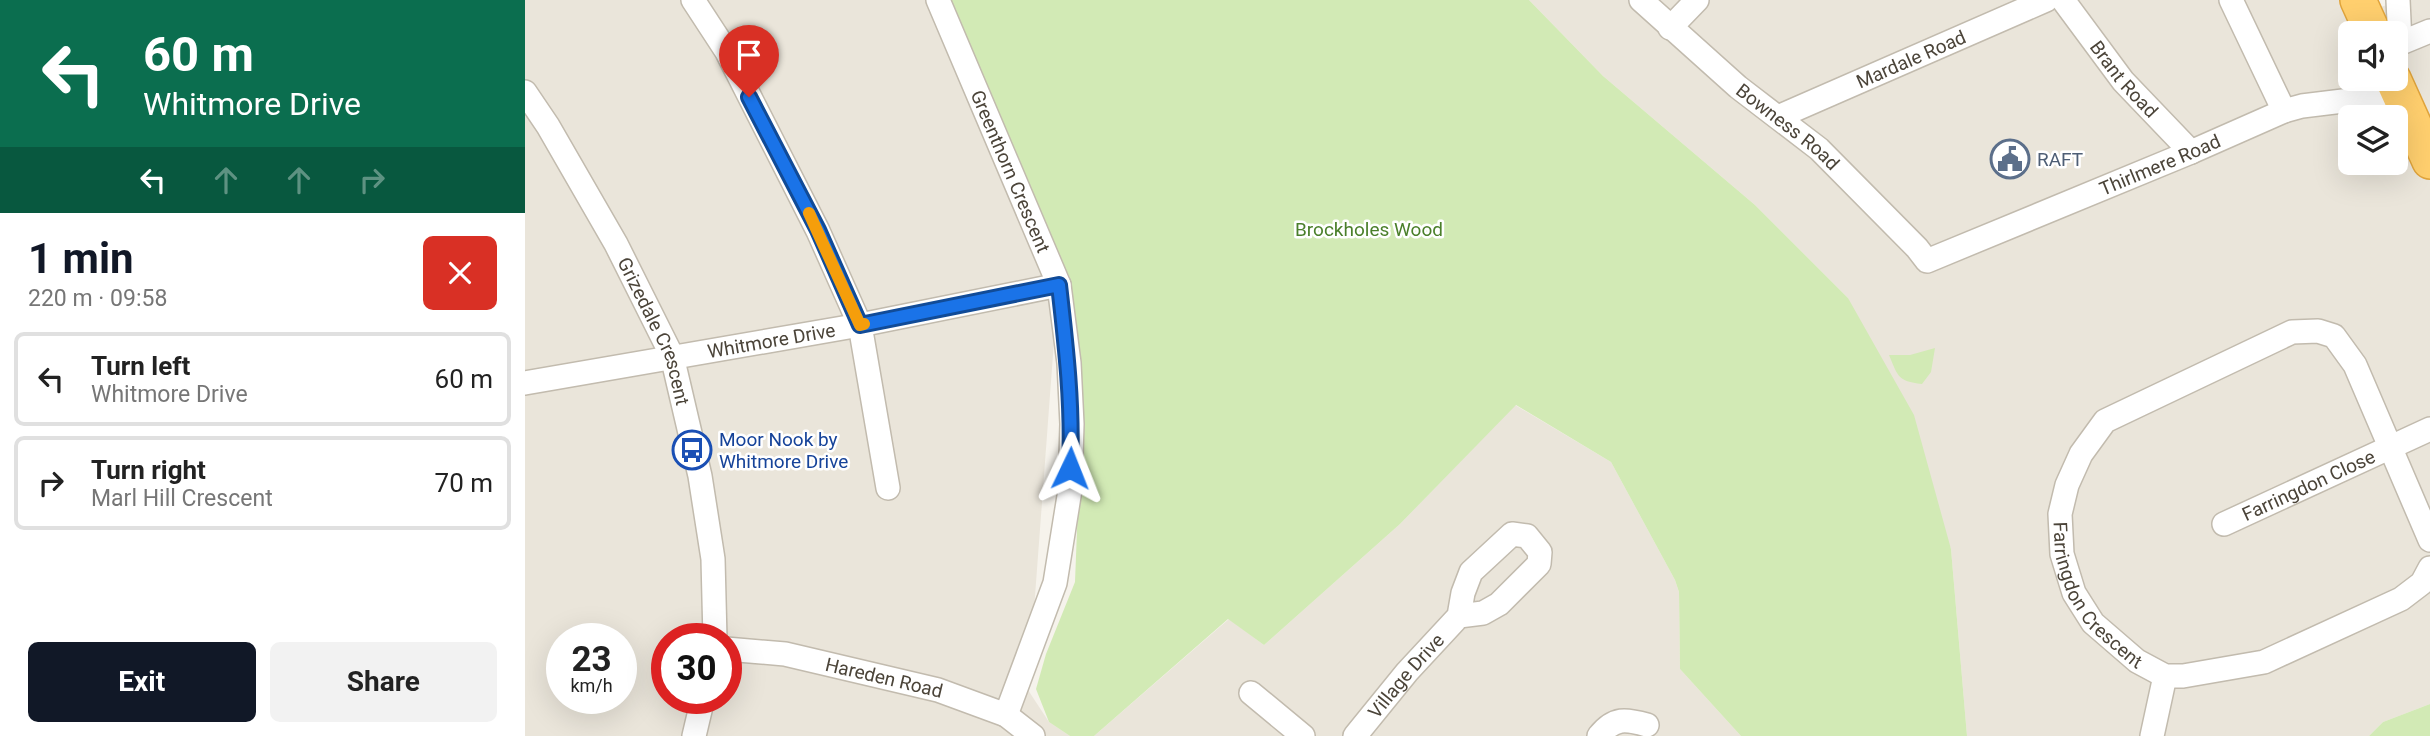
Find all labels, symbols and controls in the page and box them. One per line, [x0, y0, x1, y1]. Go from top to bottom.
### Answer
map controls [2338, 21, 2408, 175]
button: sound [2338, 21, 2408, 91]
pin [719, 25, 779, 97]
street label: Mardale Road [1853, 25, 1969, 93]
text: 60 m [143, 26, 254, 83]
icon: left [28, 28, 119, 119]
icon: arrive [730, 36, 768, 74]
street label: Brant Road [2085, 36, 2163, 122]
street label: Bowness Road [1731, 79, 1844, 175]
text: Whitmore Drive [143, 85, 361, 123]
street label: Greenthorn Crescent [966, 87, 1055, 256]
button: layers [2338, 105, 2408, 175]
street label: Thirlmere Road [2096, 129, 2224, 201]
public building icon: RAFT [1989, 138, 2031, 180]
place label: RAFT [2037, 148, 2083, 171]
icon: left [134, 161, 172, 199]
icon: ahead [207, 161, 245, 199]
icon: ahead [280, 161, 318, 199]
icon: right [353, 161, 391, 199]
park label: Brockholes Wood [1295, 218, 1443, 241]
text: 1 min [28, 234, 134, 283]
button: close [423, 236, 497, 310]
street label: Grizedale Crescent [613, 254, 694, 408]
text: 220 m · 09:58 [28, 285, 167, 312]
street label: Whitmore Drive [706, 318, 837, 363]
text: Turn left [91, 351, 190, 381]
icon: left [32, 360, 70, 398]
text: 60 m [435, 364, 493, 394]
text: Whitmore Drive [91, 381, 248, 408]
place label: Moor Nook by Whitmore Drive [719, 428, 848, 473]
bus stop icon: Moor Nook by Whitmore Drive [671, 429, 713, 471]
position arrow [1033, 431, 1107, 505]
street label: Farringdon Close [2239, 445, 2379, 526]
text: Turn right [91, 455, 206, 485]
icon: right [32, 464, 70, 502]
text: 70 m [435, 468, 493, 498]
text: Marl Hill Crescent [91, 485, 273, 512]
street label: Farringdon Crescent [2048, 521, 2146, 674]
speed limit sign: 30 [651, 623, 742, 714]
street label: Village Drive [1363, 629, 1449, 723]
text: 23 [571, 639, 612, 680]
button: Exit [28, 642, 256, 722]
button: Share [270, 642, 497, 722]
street label: Hareden Road [823, 653, 945, 703]
text: km/h [570, 675, 613, 696]

